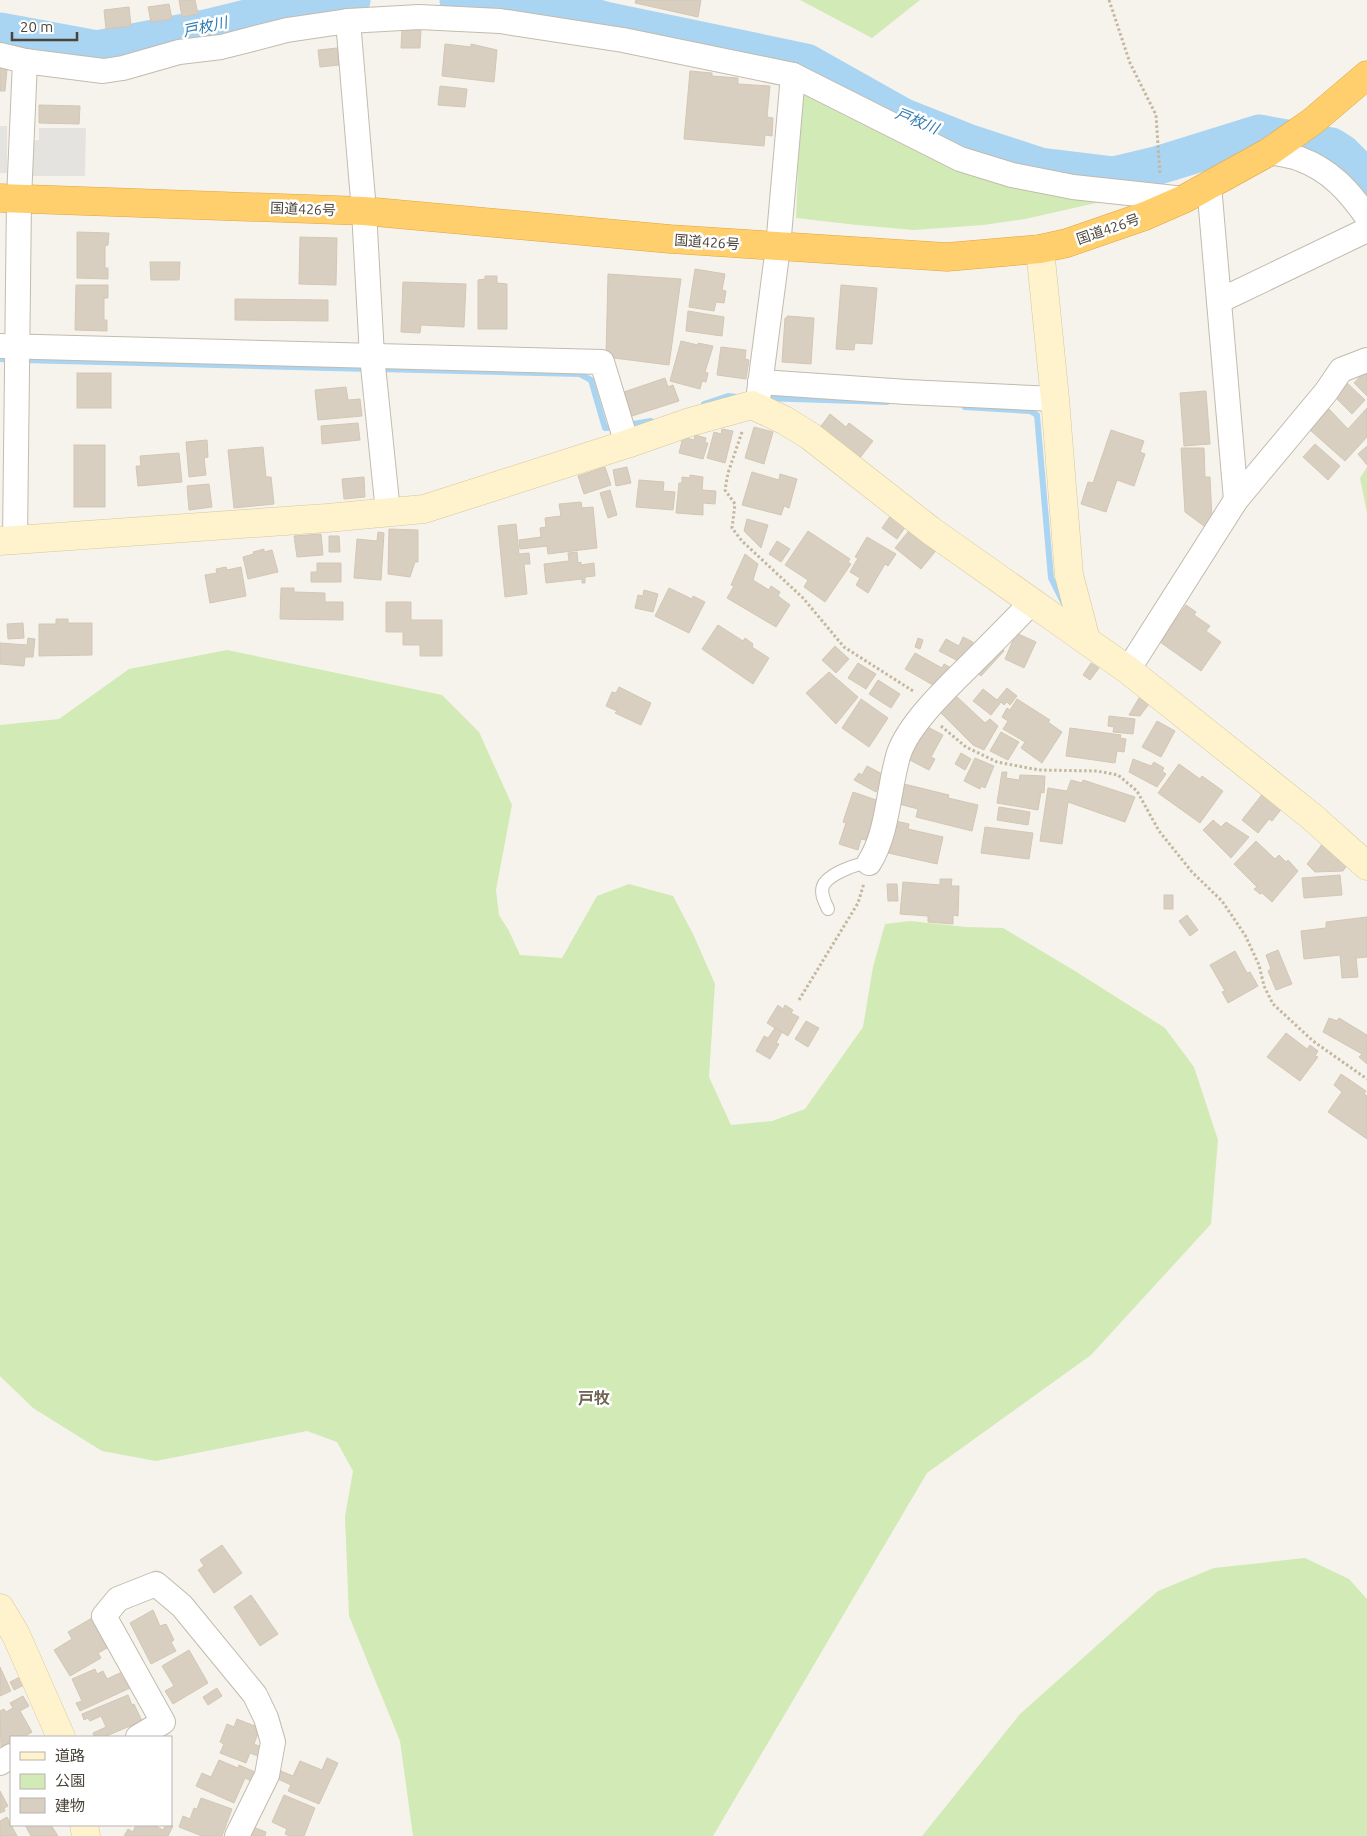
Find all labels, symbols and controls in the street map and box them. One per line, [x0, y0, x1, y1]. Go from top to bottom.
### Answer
scale bar [12, 10, 78, 42]
water label: 戸枚川 [181, 13, 231, 40]
text: 20 m [20, 18, 53, 35]
water label: 戸枚川 [893, 104, 943, 138]
street label: 国道426号 [270, 200, 336, 218]
street label: 国道426号 [1074, 211, 1142, 247]
street label: 国道426号 [674, 232, 740, 252]
district label: 戸牧 [578, 1389, 610, 1407]
legend [10, 1736, 172, 1826]
text: 道路 [55, 1747, 85, 1764]
text: 公園 [55, 1772, 85, 1789]
text: 建物 [55, 1797, 85, 1814]

